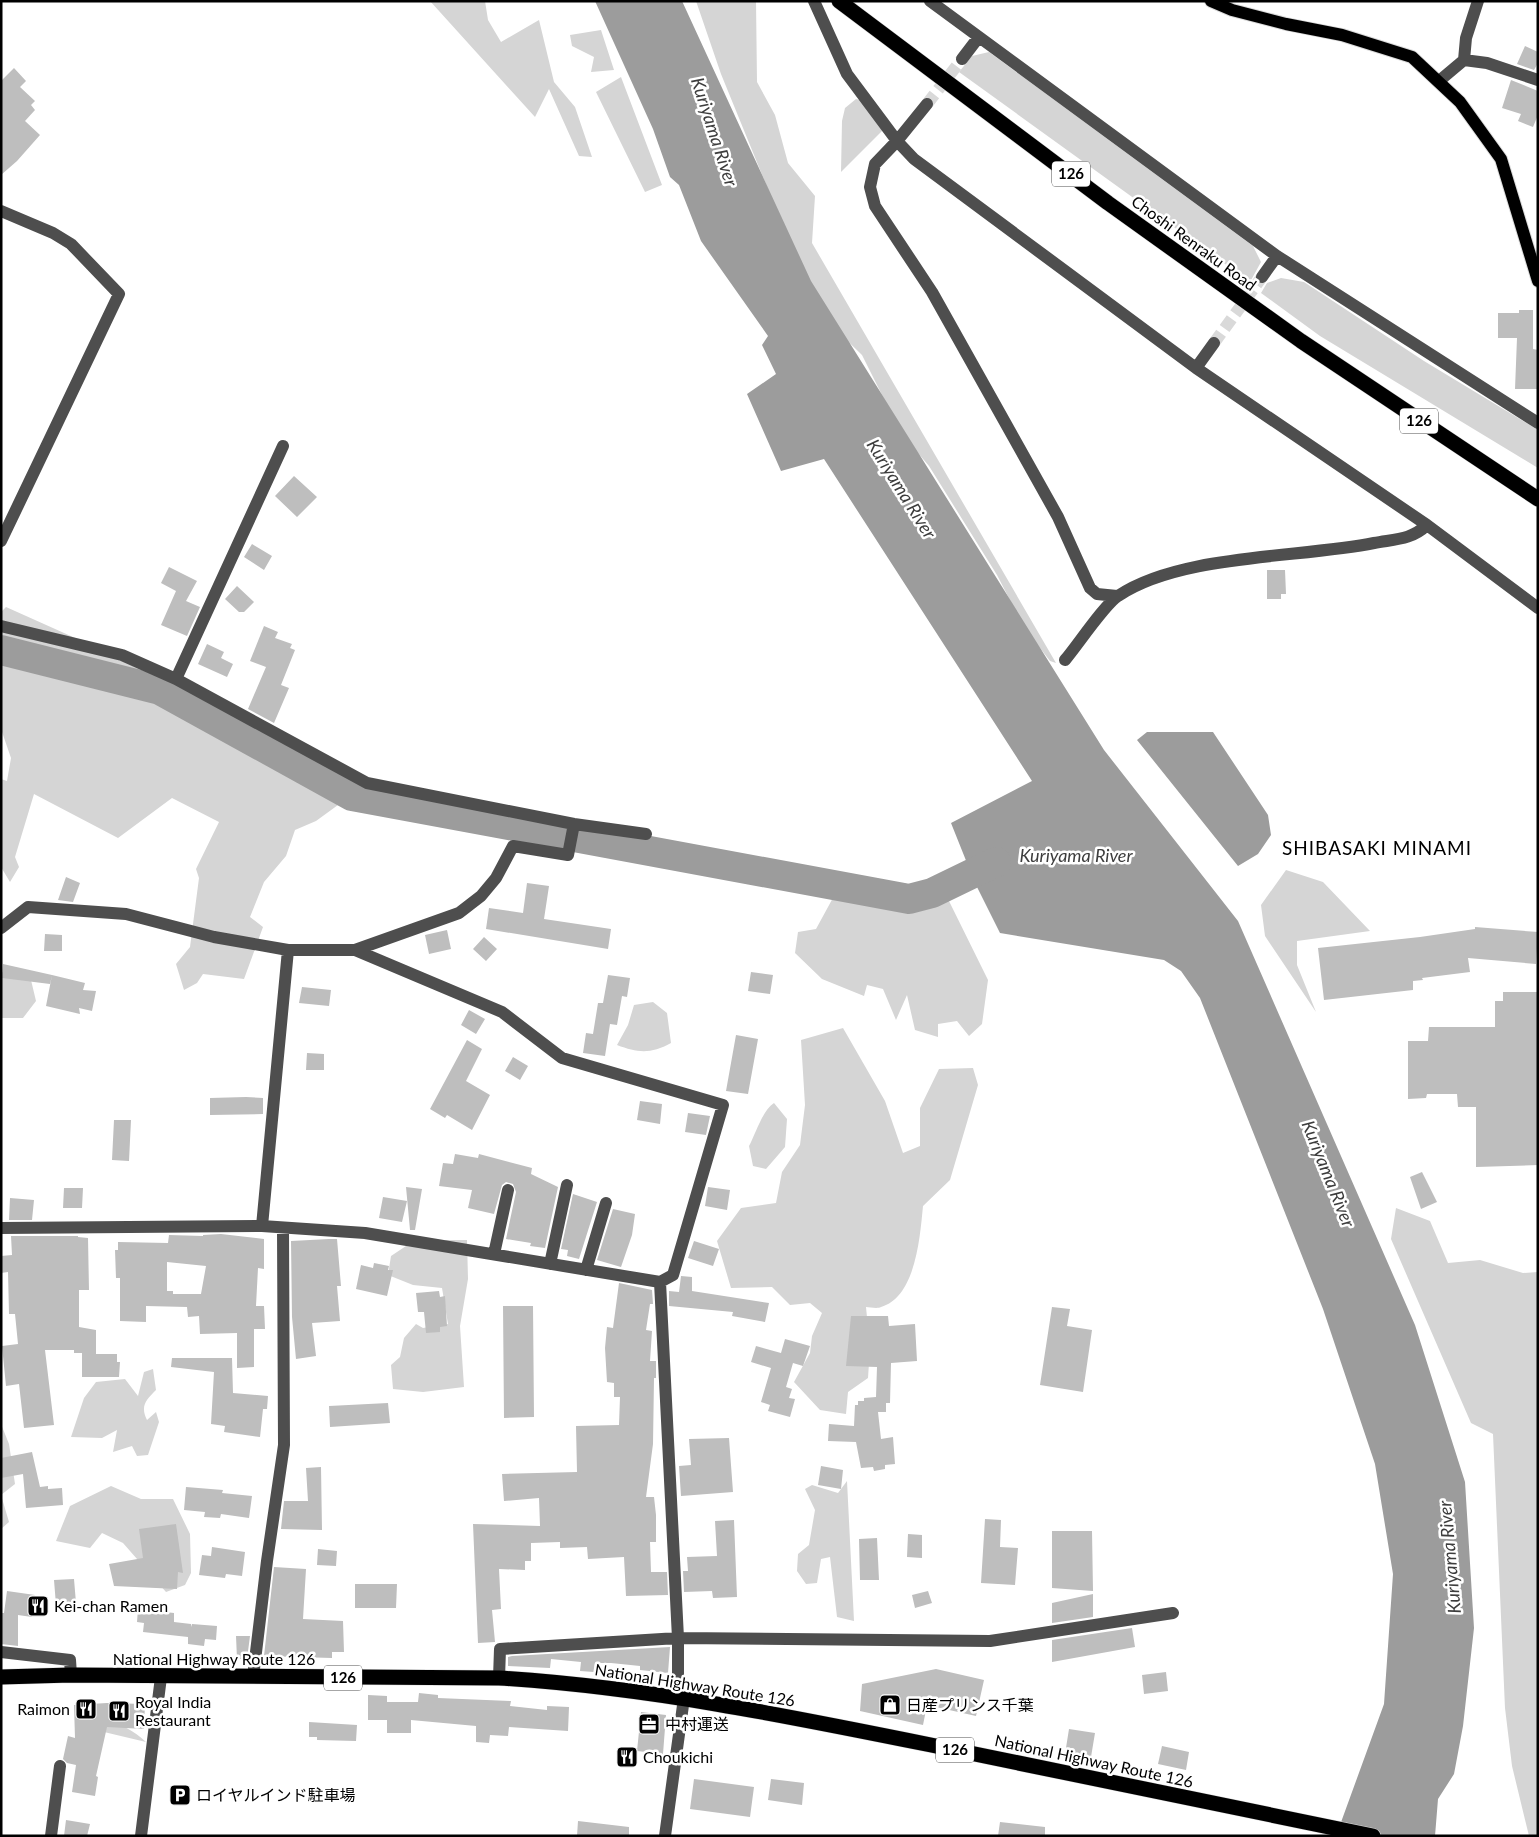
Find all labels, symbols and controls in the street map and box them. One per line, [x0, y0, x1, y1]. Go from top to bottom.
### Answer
water label: Kuriyama River [687, 74, 743, 190]
road number: 126 [1052, 162, 1090, 186]
street label: Choshi Renraku Road [1128, 191, 1260, 294]
road number: 126 [1400, 408, 1438, 434]
water label: Kuriyama River [863, 435, 942, 543]
district label: SHIBASAKI MINAMI [1282, 836, 1472, 859]
water label: Kuriyama River [1019, 844, 1133, 866]
water label: Kuriyama River [1298, 1117, 1361, 1231]
water label: Kuriyama River [1433, 1499, 1465, 1614]
restaurant icon: Kei-chan Ramen [26, 1594, 50, 1618]
place label: Kei-chan Ramen [54, 1596, 168, 1615]
street label: National Highway Route 126 [113, 1649, 315, 1668]
street label: National Highway Route 126 [594, 1659, 797, 1710]
road number: 126 [324, 1666, 362, 1690]
place label: Royal India Restaurant [135, 1692, 211, 1729]
shop icon: 日産プリンス千葉 [878, 1693, 902, 1717]
place label: 日産プリンス千葉 [906, 1695, 1034, 1714]
restaurant icon: Raimon [74, 1697, 98, 1721]
place label: Raimon [17, 1699, 70, 1718]
restaurant icon: Royal India Restaurant [107, 1699, 131, 1723]
office icon: 中村運送 [637, 1712, 661, 1736]
place label: 中村運送 [665, 1714, 729, 1733]
street label: National Highway Route 126 [993, 1730, 1195, 1791]
road number: 126 [936, 1738, 974, 1762]
restaurant icon: Choukichi [615, 1745, 639, 1769]
place label: Choukichi [643, 1747, 713, 1766]
parking icon: ロイヤルインド駐車場 [168, 1783, 192, 1807]
place label: ロイヤルインド駐車場 [196, 1785, 356, 1804]

